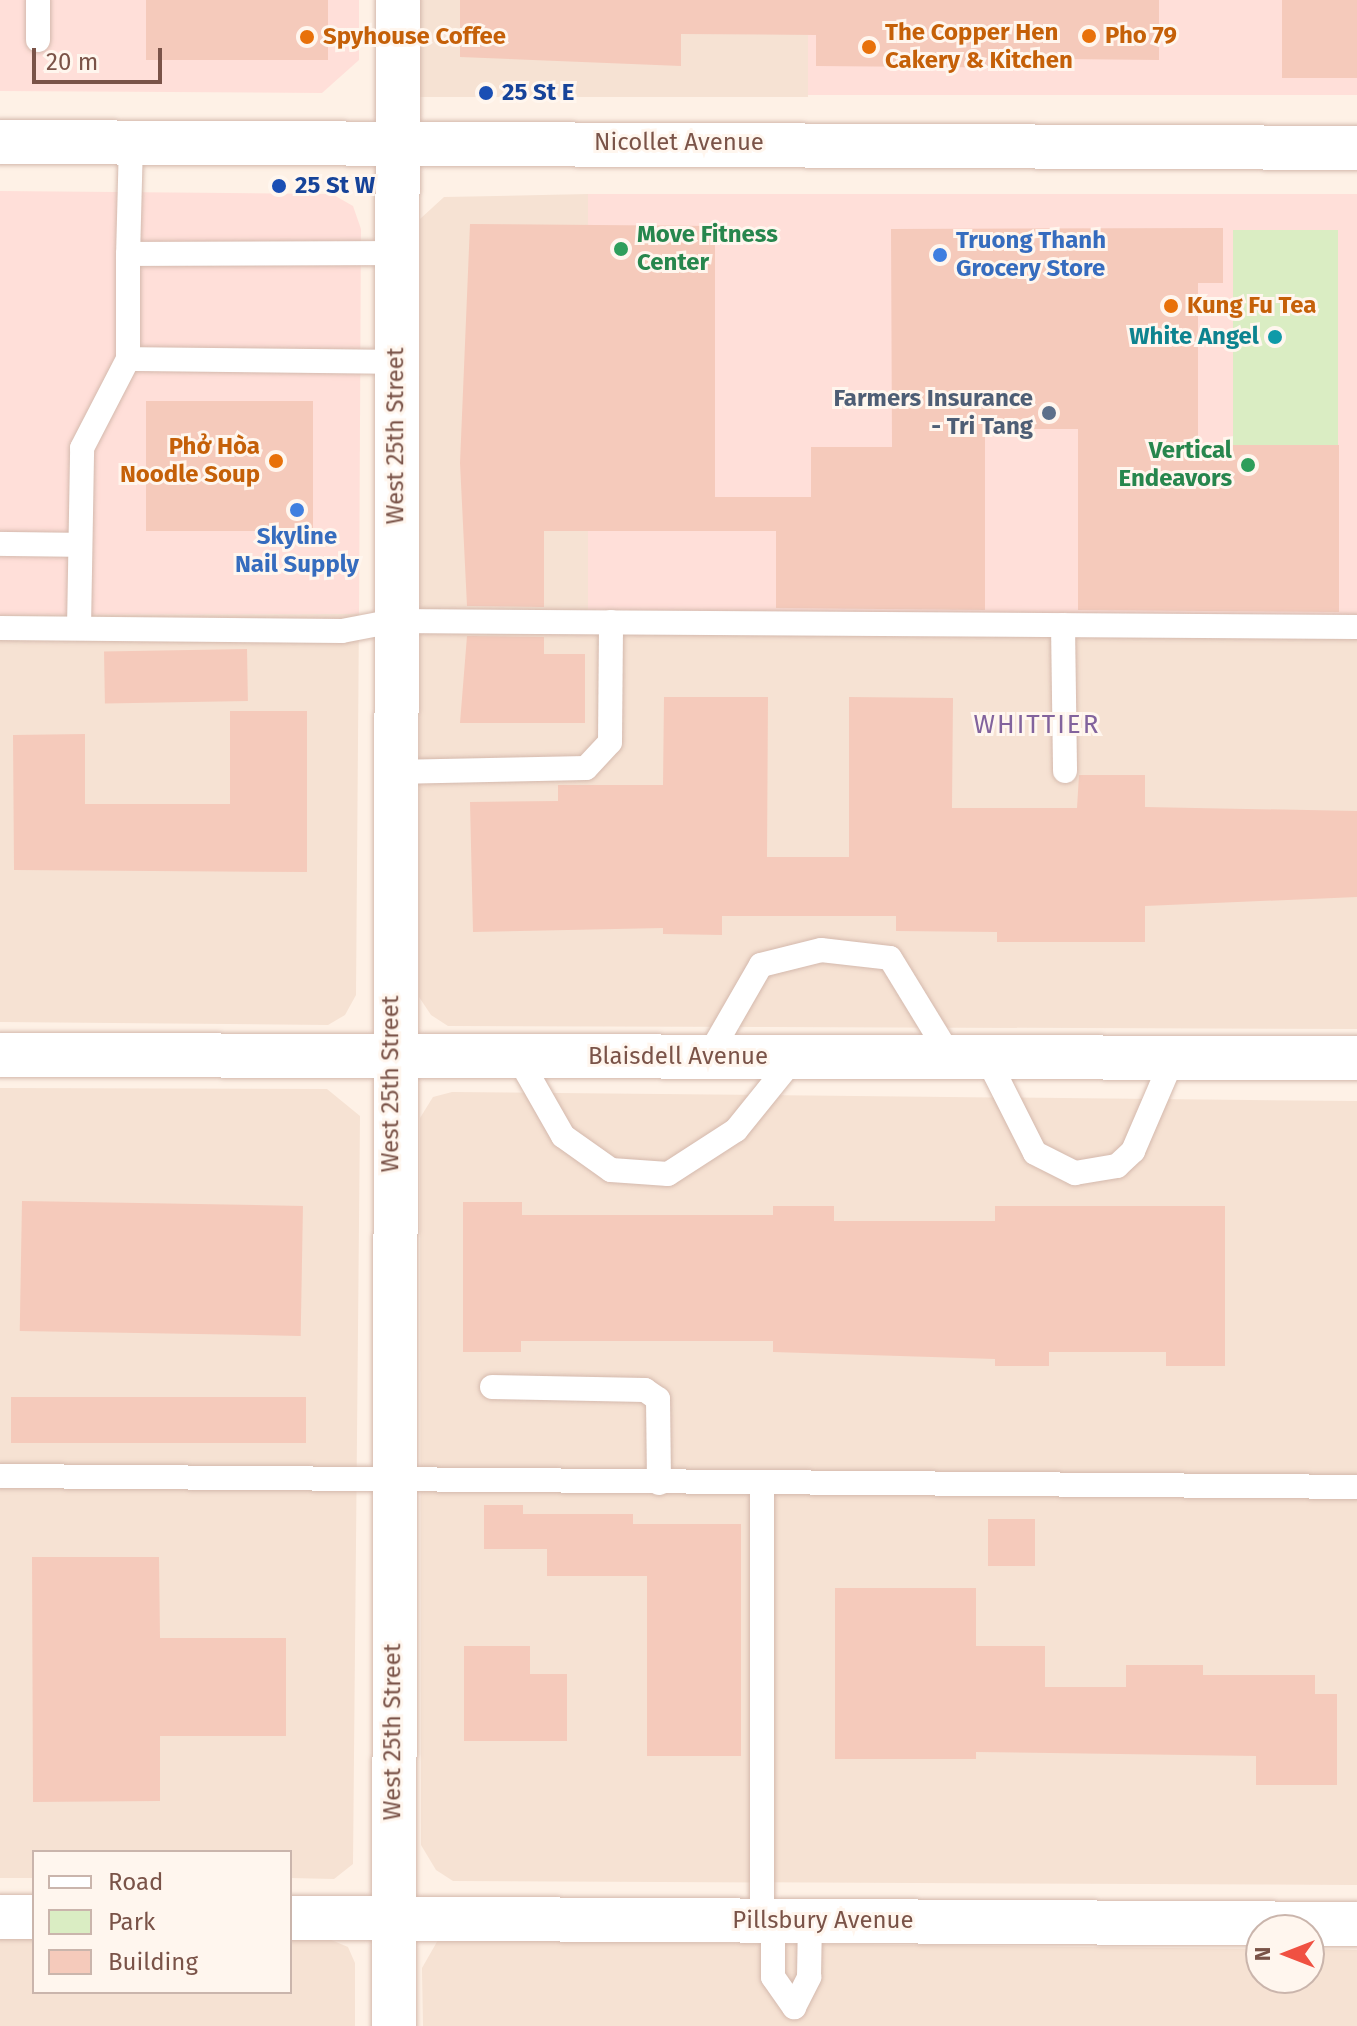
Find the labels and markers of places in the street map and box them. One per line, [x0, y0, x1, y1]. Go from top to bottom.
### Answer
place label: The Copper Hen Cakery & Kitchen [885, 19, 1073, 75]
place label: Pho 79 [1105, 22, 1177, 50]
place label: Spyhouse Coffee [323, 23, 506, 51]
marker: Pho 79 [1080, 27, 1098, 45]
marker: Spyhouse Coffee [298, 28, 316, 46]
marker: The Copper Hen Cakery & Kitchen [860, 38, 878, 56]
place label: 25 St E [502, 79, 574, 107]
marker: 25 St E [477, 84, 495, 102]
place label: 25 St W [295, 172, 375, 200]
marker: 25 St W [270, 177, 288, 195]
place label: Move Fitness Center [637, 221, 778, 277]
place label: Truong Thanh Grocery Store [956, 227, 1106, 283]
marker: Move Fitness Center [612, 240, 630, 258]
marker: Truong Thanh Grocery Store [931, 246, 949, 264]
place label: Kung Fu Tea [1187, 292, 1316, 320]
marker: Kung Fu Tea [1162, 297, 1180, 315]
place label: White Angel [1129, 323, 1259, 351]
marker: White Angel [1266, 328, 1284, 346]
place label: Farmers Insurance - Tri Tang [834, 385, 1033, 441]
marker: Farmers Insurance - Tri Tang [1040, 404, 1058, 422]
place label: Phở Hòa Noodle Soup [120, 433, 260, 489]
place label: Vertical Endeavors [1119, 437, 1232, 493]
marker: Phở Hòa Noodle Soup [267, 452, 285, 470]
marker: Vertical Endeavors [1239, 456, 1257, 474]
marker: Skyline Nail Supply [288, 501, 306, 519]
place label: Skyline Nail Supply [235, 523, 359, 579]

